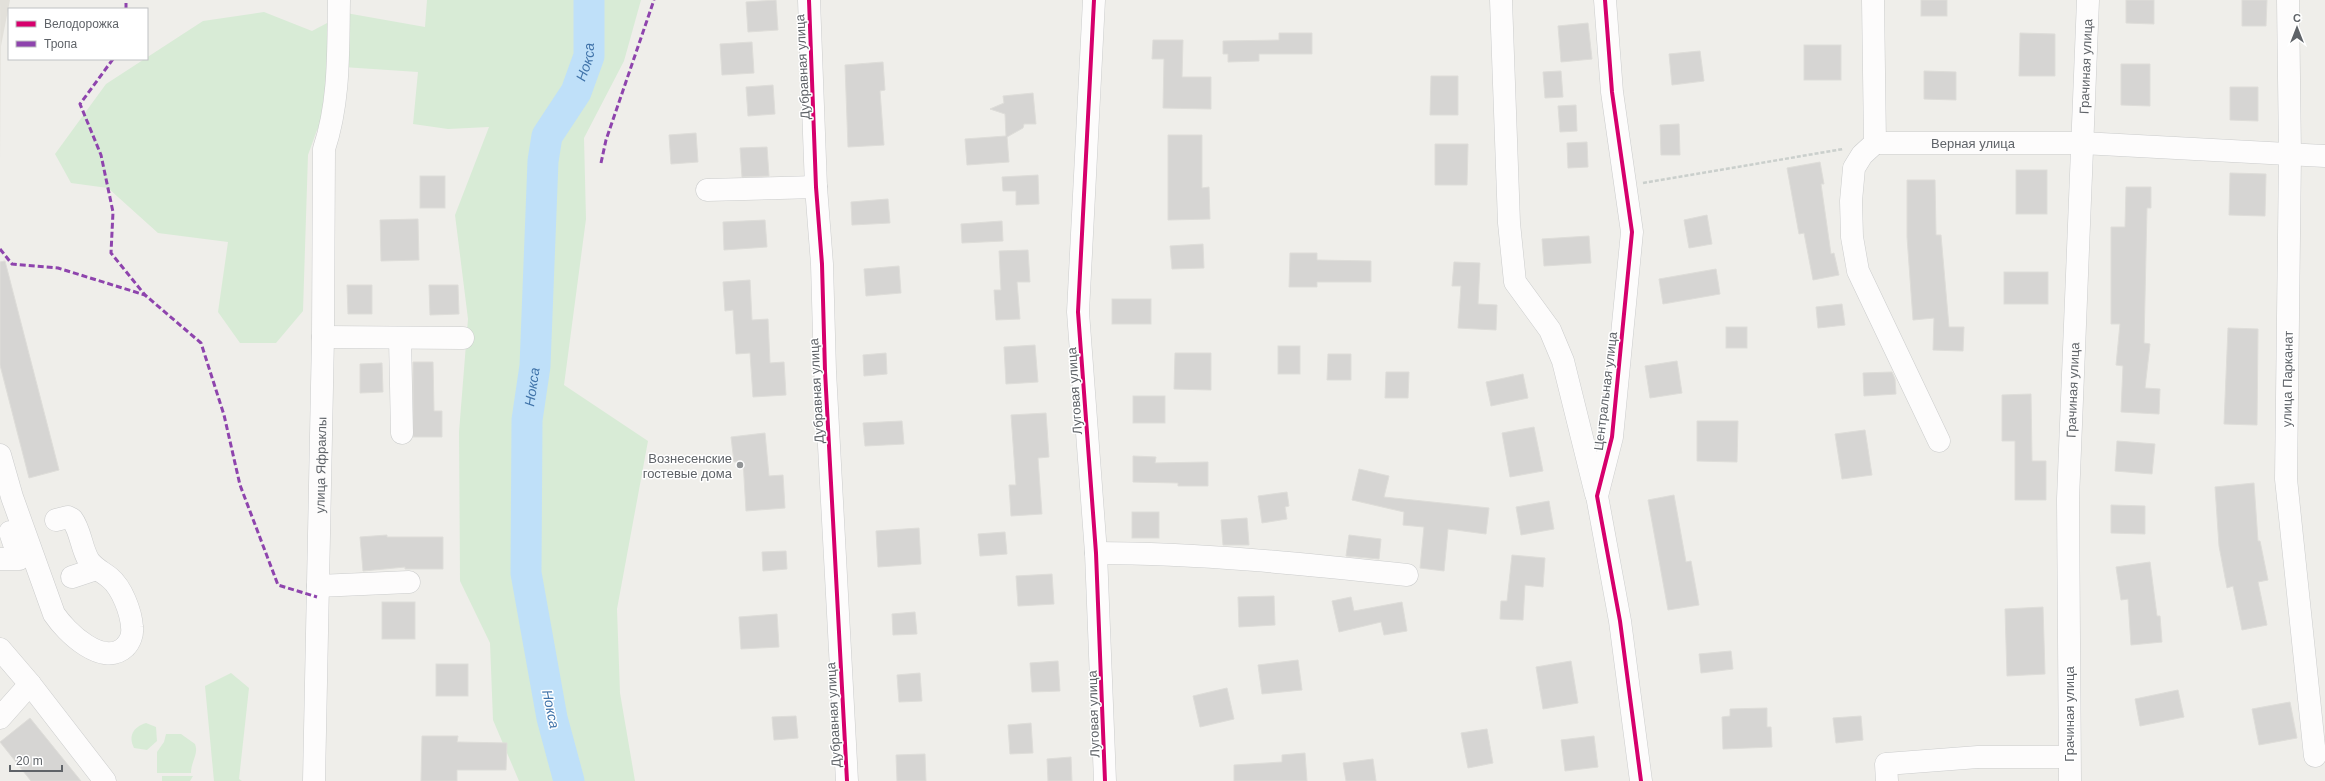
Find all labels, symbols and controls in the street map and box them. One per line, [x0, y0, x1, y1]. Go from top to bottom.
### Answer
legend [8, 8, 148, 60]
north arrow [2277, 8, 2317, 48]
text: С [2293, 12, 2301, 24]
street label: Дубравная улица [792, 13, 813, 120]
text: Велодорожка [44, 17, 119, 31]
street label: Грачиная улица [2076, 18, 2095, 114]
text: Тропа [44, 37, 78, 51]
water label: Нокса [573, 43, 597, 83]
street label: Верная улица [1931, 136, 2016, 151]
street label: Центральная улица [1591, 330, 1620, 451]
street label: улица Парканат [2279, 331, 2296, 427]
street label: Дубравная улица [806, 337, 827, 444]
street label: Грачиная улица [2063, 341, 2082, 438]
street label: Луговая улица [1064, 346, 1085, 435]
water label: Нокса [521, 366, 543, 407]
street label: улица Яфраклы [312, 417, 329, 514]
place label: Вознесенские гостевые дома [643, 451, 733, 481]
marker: Вознесенские гостевые дома [735, 460, 745, 470]
street label: Дубравная улица [823, 661, 844, 768]
street label: Грачиная улица [2062, 666, 2077, 762]
street label: Луговая улица [1084, 669, 1103, 758]
water label: Нокса [539, 688, 563, 730]
scale bar [10, 747, 62, 773]
text: 20 m [16, 754, 43, 768]

